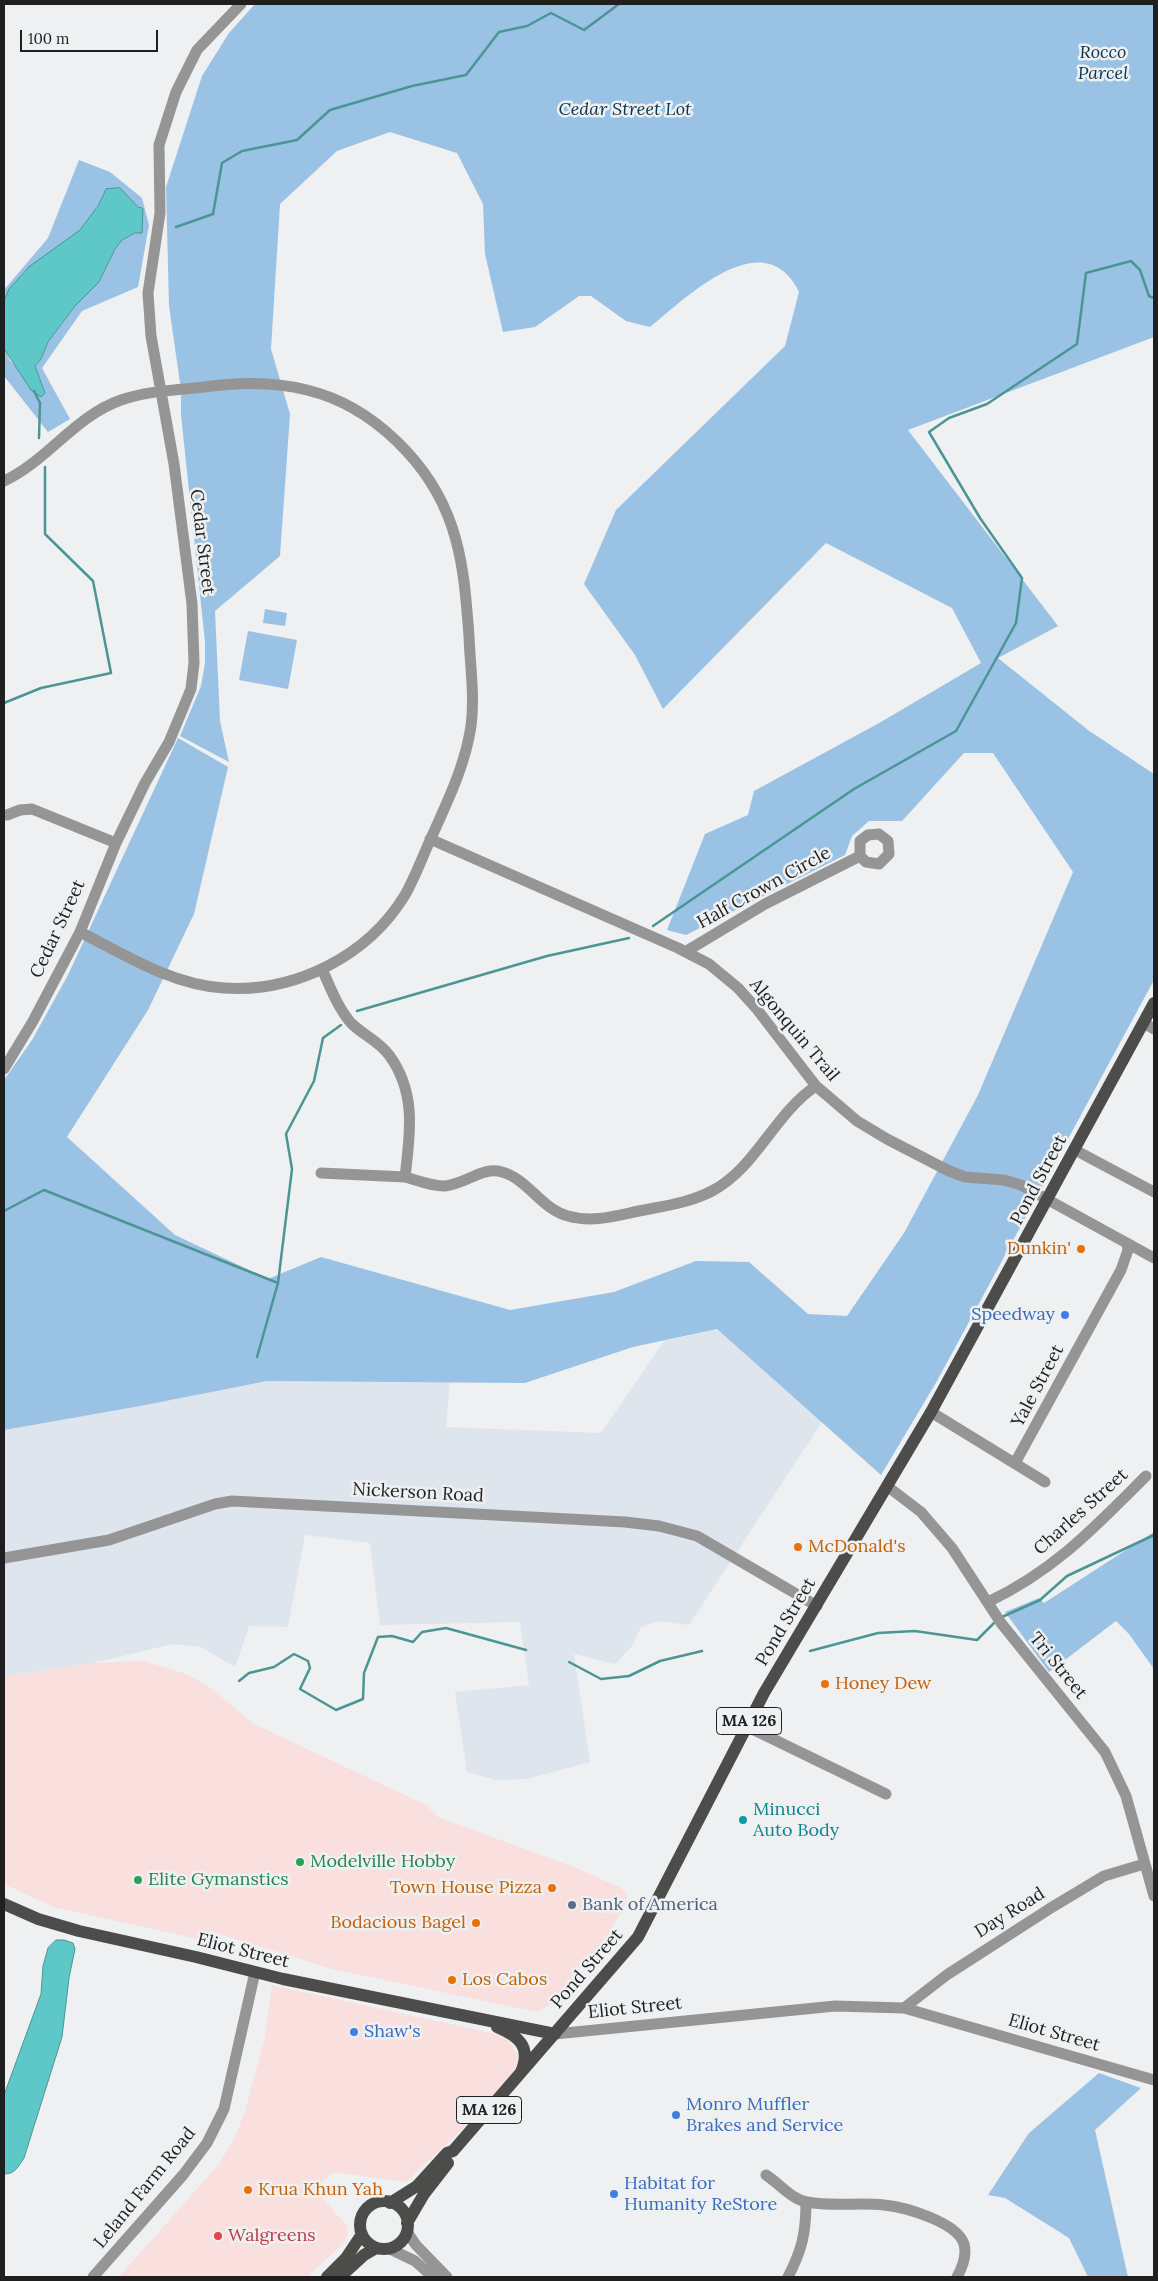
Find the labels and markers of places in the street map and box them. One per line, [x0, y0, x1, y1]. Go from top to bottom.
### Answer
place label: Dunkin' [1007, 1238, 1071, 1260]
marker: Dunkin' [1075, 1243, 1087, 1255]
place label: Speedway [971, 1304, 1055, 1326]
marker: Speedway [1059, 1309, 1071, 1321]
place label: McDonald's [808, 1536, 906, 1558]
marker: McDonald's [792, 1541, 804, 1553]
place label: Honey Dew [835, 1673, 932, 1695]
marker: Honey Dew [819, 1678, 831, 1690]
place label: Minucci Auto Body [753, 1799, 839, 1842]
marker: Minucci Auto Body [737, 1814, 749, 1826]
place label: Modelville Hobby [310, 1851, 455, 1873]
marker: Modelville Hobby [294, 1856, 306, 1868]
place label: Elite Gymanstics [148, 1869, 289, 1891]
marker: Elite Gymanstics [132, 1874, 144, 1886]
place label: Town House Pizza [390, 1877, 542, 1899]
marker: Town House Pizza [546, 1882, 558, 1894]
place label: Bank of America [582, 1894, 718, 1916]
marker: Bank of America [566, 1899, 578, 1911]
place label: Bodacious Bagel [330, 1912, 466, 1934]
marker: Bodacious Bagel [470, 1917, 482, 1929]
place label: Los Cabos [462, 1969, 547, 1991]
marker: Los Cabos [446, 1974, 458, 1986]
place label: Shaw's [364, 2021, 421, 2043]
marker: Shaw's [348, 2026, 360, 2038]
place label: Monro Muffler Brakes and Service [686, 2094, 843, 2136]
marker: Monro Muffler Brakes and Service [670, 2109, 682, 2121]
place label: Habitat for Humanity ReStore [624, 2173, 777, 2216]
place label: Krua Khun Yah [258, 2179, 383, 2201]
marker: Krua Khun Yah [242, 2184, 254, 2196]
marker: Habitat for Humanity ReStore [608, 2188, 620, 2200]
place label: Walgreens [228, 2225, 316, 2247]
marker: Walgreens [212, 2230, 224, 2242]

